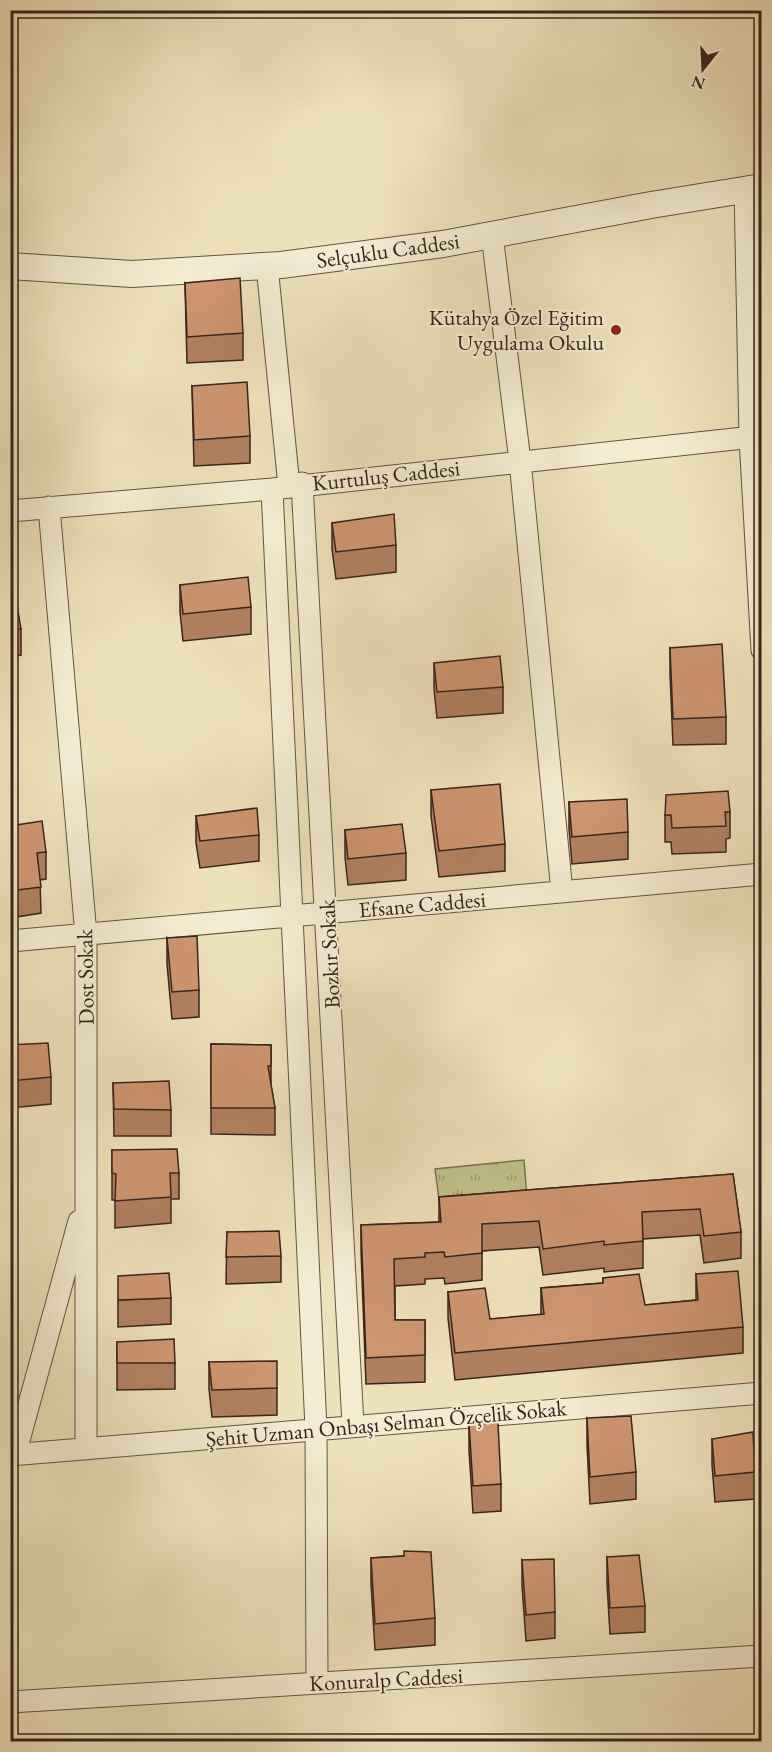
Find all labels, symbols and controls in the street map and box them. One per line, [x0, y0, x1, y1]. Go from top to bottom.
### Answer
north arrow [673, 39, 733, 99]
text: N [689, 71, 708, 95]
street label: Selçuklu Caddesi [315, 226, 461, 275]
place label: Kütahya Özel Eğitim Uygulama Okulu [429, 303, 604, 357]
marker: Kütahya Özel Eğitim Uygulama Okulu [609, 323, 623, 337]
street label: Kurtuluş Caddesi [311, 453, 461, 498]
street label: Efsane Caddesi [357, 884, 487, 925]
street label: Bozkır Sokak [312, 898, 347, 1009]
street label: Dost Sokak [70, 928, 101, 1025]
street label: Şehit Uzman Onbaşı Selman Özçelik Sokak [204, 1393, 568, 1454]
street label: Konuralp Caddesi [308, 1661, 464, 1698]

